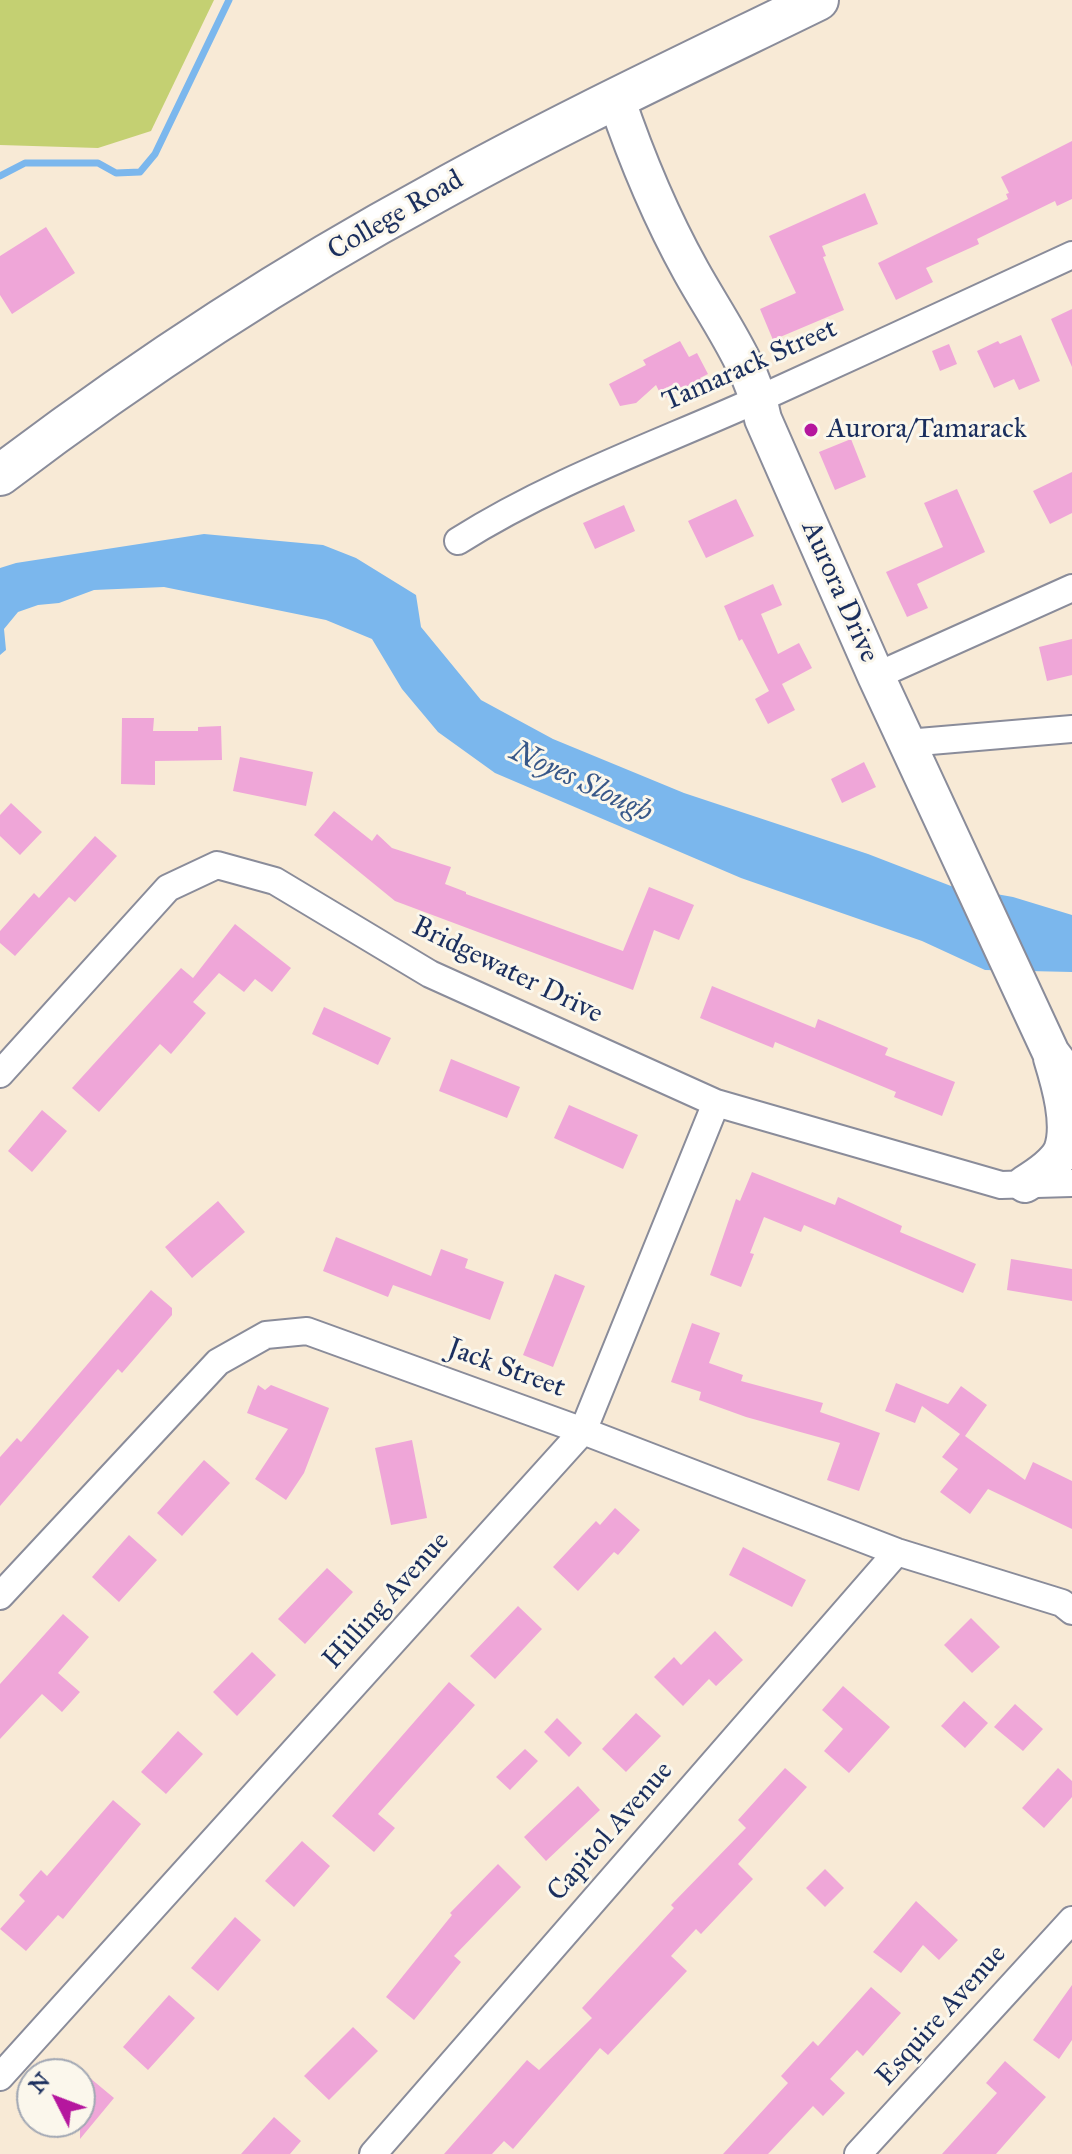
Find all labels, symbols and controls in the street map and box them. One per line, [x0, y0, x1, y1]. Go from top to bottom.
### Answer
street label: College Road [322, 164, 470, 268]
street label: Tamarack Street [658, 313, 842, 419]
place label: Aurora/Tamarack [827, 413, 1027, 447]
marker: Aurora/Tamarack [802, 421, 820, 439]
street label: Aurora Drive [793, 516, 885, 668]
water label: Noyes Slough [504, 735, 658, 831]
street label: Bridgewater Drive [406, 910, 608, 1032]
street label: Jack Street [443, 1332, 569, 1406]
street label: Hilling Avenue [317, 1525, 457, 1677]
street label: Capitol Avenue [541, 1755, 681, 1909]
street label: Esquire Avenue [870, 1938, 1014, 2094]
north arrow [16, 2058, 96, 2138]
text: N [23, 2067, 56, 2099]

